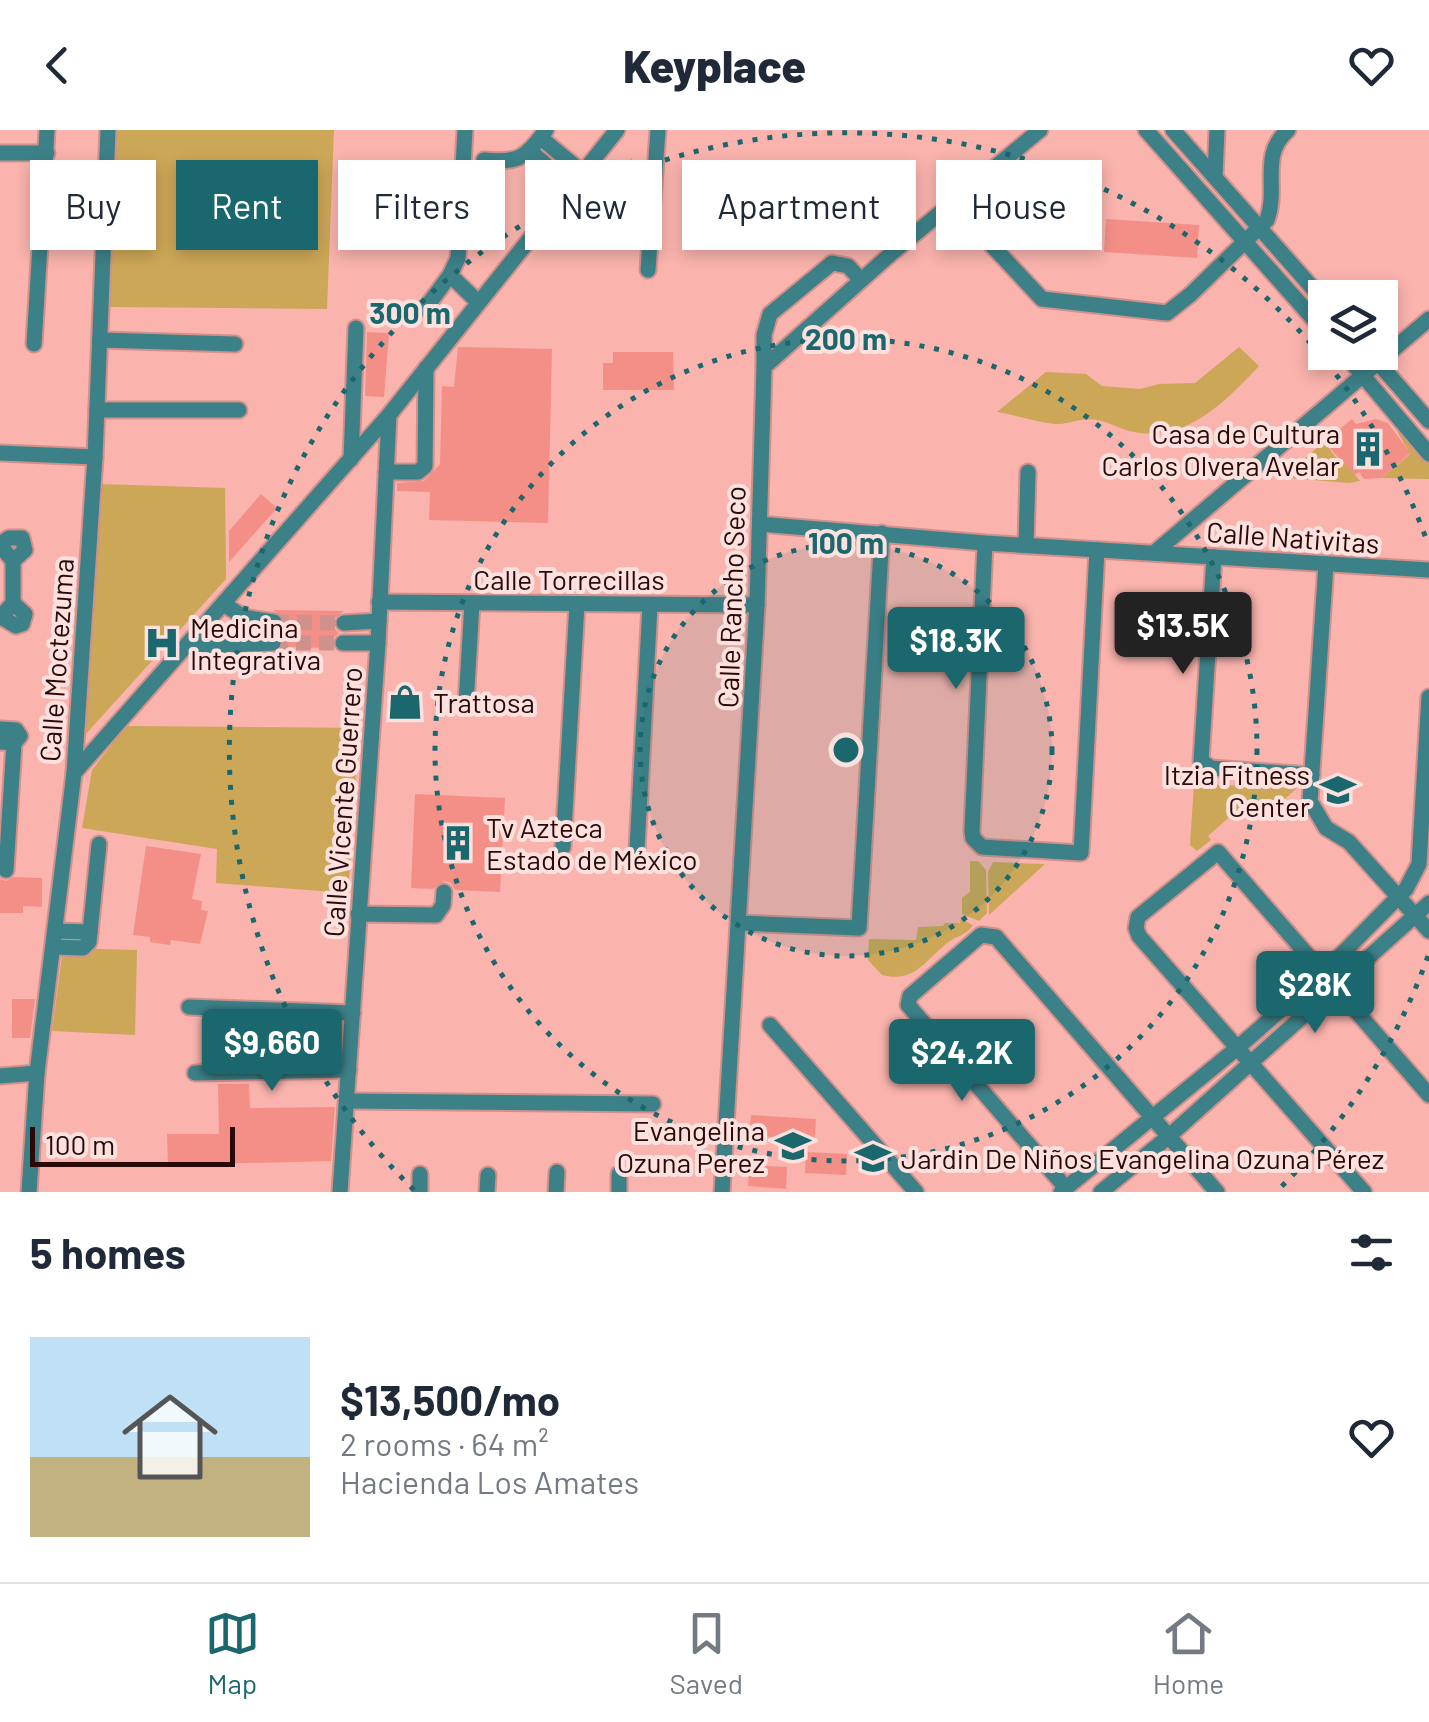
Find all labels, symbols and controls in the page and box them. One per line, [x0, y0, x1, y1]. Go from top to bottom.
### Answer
icon: back [30, 38, 85, 93]
text: Keyplace [623, 38, 806, 92]
icon: heart [1344, 38, 1399, 93]
chip: Buy [30, 160, 156, 250]
chip: Rent [176, 160, 318, 250]
chip: Filters [338, 160, 505, 250]
chip: New [525, 160, 662, 250]
chip: Apartment [682, 160, 916, 250]
chip: House [936, 160, 1102, 250]
map controls [1308, 280, 1398, 370]
button: layers [1308, 280, 1398, 370]
text: 300 m [369, 294, 451, 330]
text: 200 m [805, 320, 887, 356]
place label: Casa de Cultura Carlos Olvera Avelar [1101, 416, 1340, 482]
building icon: Casa de Cultura Carlos Olvera Avelar [1349, 430, 1387, 468]
street label: Calle Rancho Seco [710, 485, 752, 709]
street label: Calle Nativitas [1205, 514, 1381, 560]
text: 100 m [808, 524, 884, 560]
street label: Calle Moctezuma [32, 557, 80, 763]
street label: Calle Torrecillas [473, 562, 665, 596]
pin: $13.5K [1102, 592, 1264, 677]
text: $13.5K [1137, 605, 1229, 643]
pin: $18.3K [875, 607, 1037, 692]
place label: Medicina Integrativa [190, 610, 321, 676]
text: $18.3K [910, 620, 1002, 658]
hospital icon: Medicina Integrativa [143, 624, 181, 662]
street label: Calle Vicente Guerrero [316, 666, 368, 938]
shop icon: Trattosa [386, 683, 424, 721]
place label: Trattosa [433, 685, 535, 719]
centre of rings [828, 732, 864, 768]
place label: Itzia Fitness Center [1164, 757, 1310, 823]
school or university icon: Itzia Fitness Center [1319, 771, 1357, 809]
place label: Tv Azteca Estado de México [486, 810, 698, 876]
building icon: Tv Azteca Estado de México [439, 824, 477, 862]
pin: $28K [1256, 951, 1374, 1036]
text: $28K [1278, 964, 1352, 1002]
pin: $9,660 [191, 1009, 353, 1094]
pin: $24.2K [881, 1019, 1043, 1104]
text: $9,660 [224, 1022, 320, 1060]
text: $24.2K [911, 1032, 1013, 1070]
place label: Evangelina Ozuna Perez [617, 1113, 765, 1179]
scale bar [30, 1122, 235, 1166]
text: 100 m [45, 1127, 115, 1161]
school or university icon: Evangelina Ozuna Perez [774, 1127, 812, 1165]
school or university icon: Jardin De Niños Evangelina Ozuna Pérez [854, 1139, 892, 1177]
place label: Jardin De Niños Evangelina Ozuna Pérez [901, 1141, 1384, 1175]
icon: filters [1344, 1225, 1399, 1280]
text: 5 homes [30, 1227, 186, 1277]
text: $13,500/mo [340, 1374, 560, 1424]
icon: home [110, 1377, 230, 1497]
icon: heart [1344, 1410, 1399, 1465]
text: 2 rooms · 64 m² [340, 1424, 549, 1462]
text: Hacienda Los Amates [340, 1462, 639, 1500]
tab: Map [205, 1606, 260, 1700]
tab: Saved [670, 1606, 743, 1700]
tab: Home [1153, 1606, 1224, 1700]

